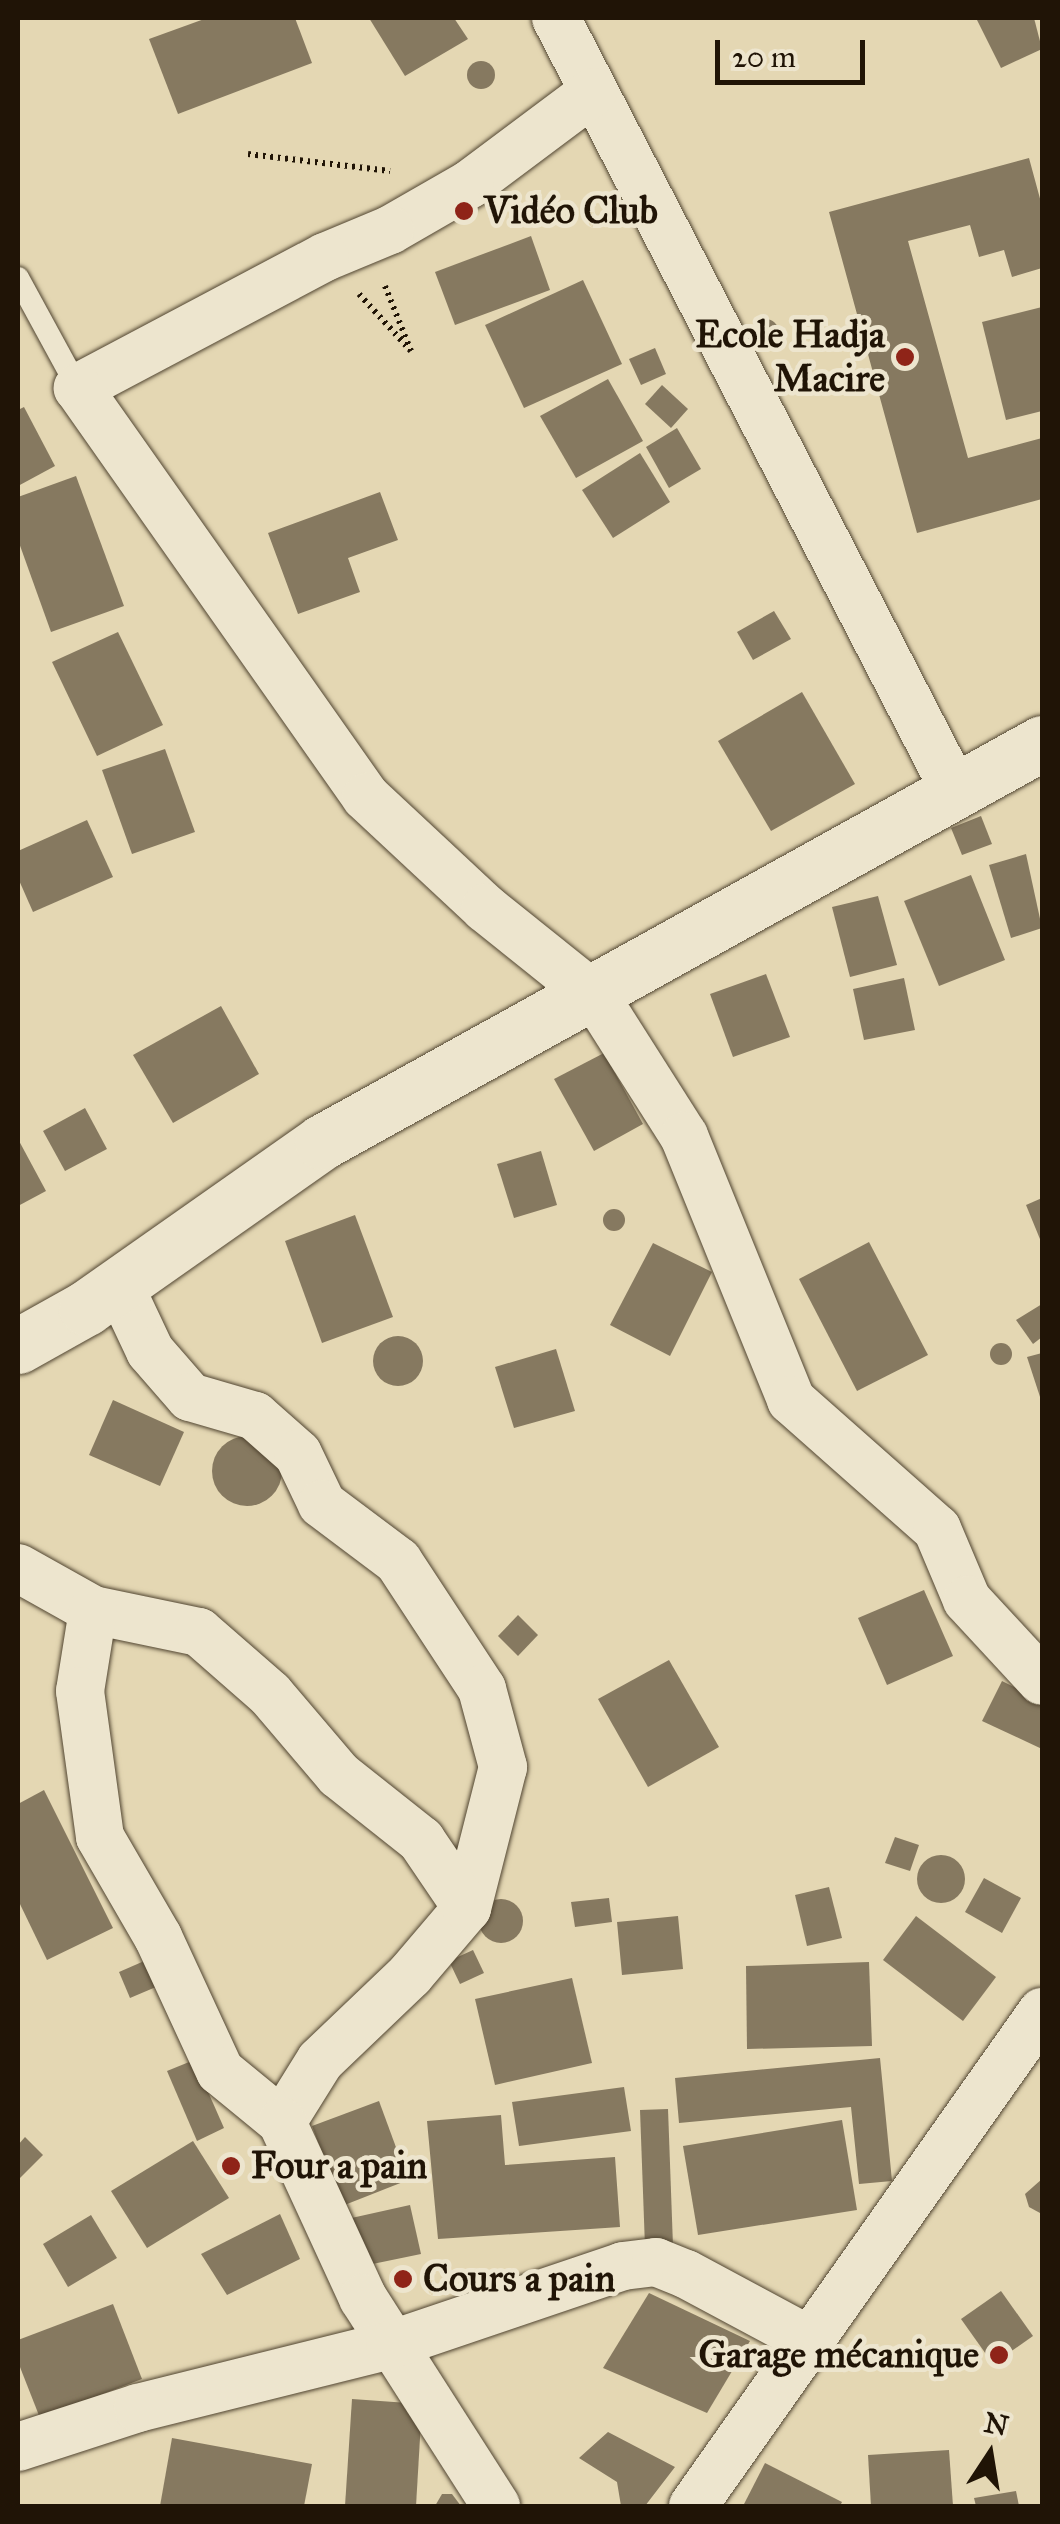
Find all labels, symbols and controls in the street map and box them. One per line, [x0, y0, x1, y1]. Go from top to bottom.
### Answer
scale bar [720, 20, 870, 82]
text: 20 m [732, 39, 796, 75]
place label: Vidéo Club [484, 188, 658, 234]
marker: Vidéo Club [453, 200, 475, 222]
place label: Ecole Hadja Macire [695, 312, 885, 402]
marker: Ecole Hadja Macire [894, 346, 916, 368]
place label: Four a pain [251, 2143, 427, 2189]
marker: Four a pain [220, 2155, 242, 2177]
place label: Cours a pain [423, 2256, 615, 2302]
marker: Cours a pain [392, 2268, 414, 2290]
place label: Garage mécanique [698, 2332, 979, 2378]
marker: Garage mécanique [988, 2344, 1010, 2366]
north arrow [940, 2404, 1040, 2504]
text: N [981, 2405, 1012, 2444]

